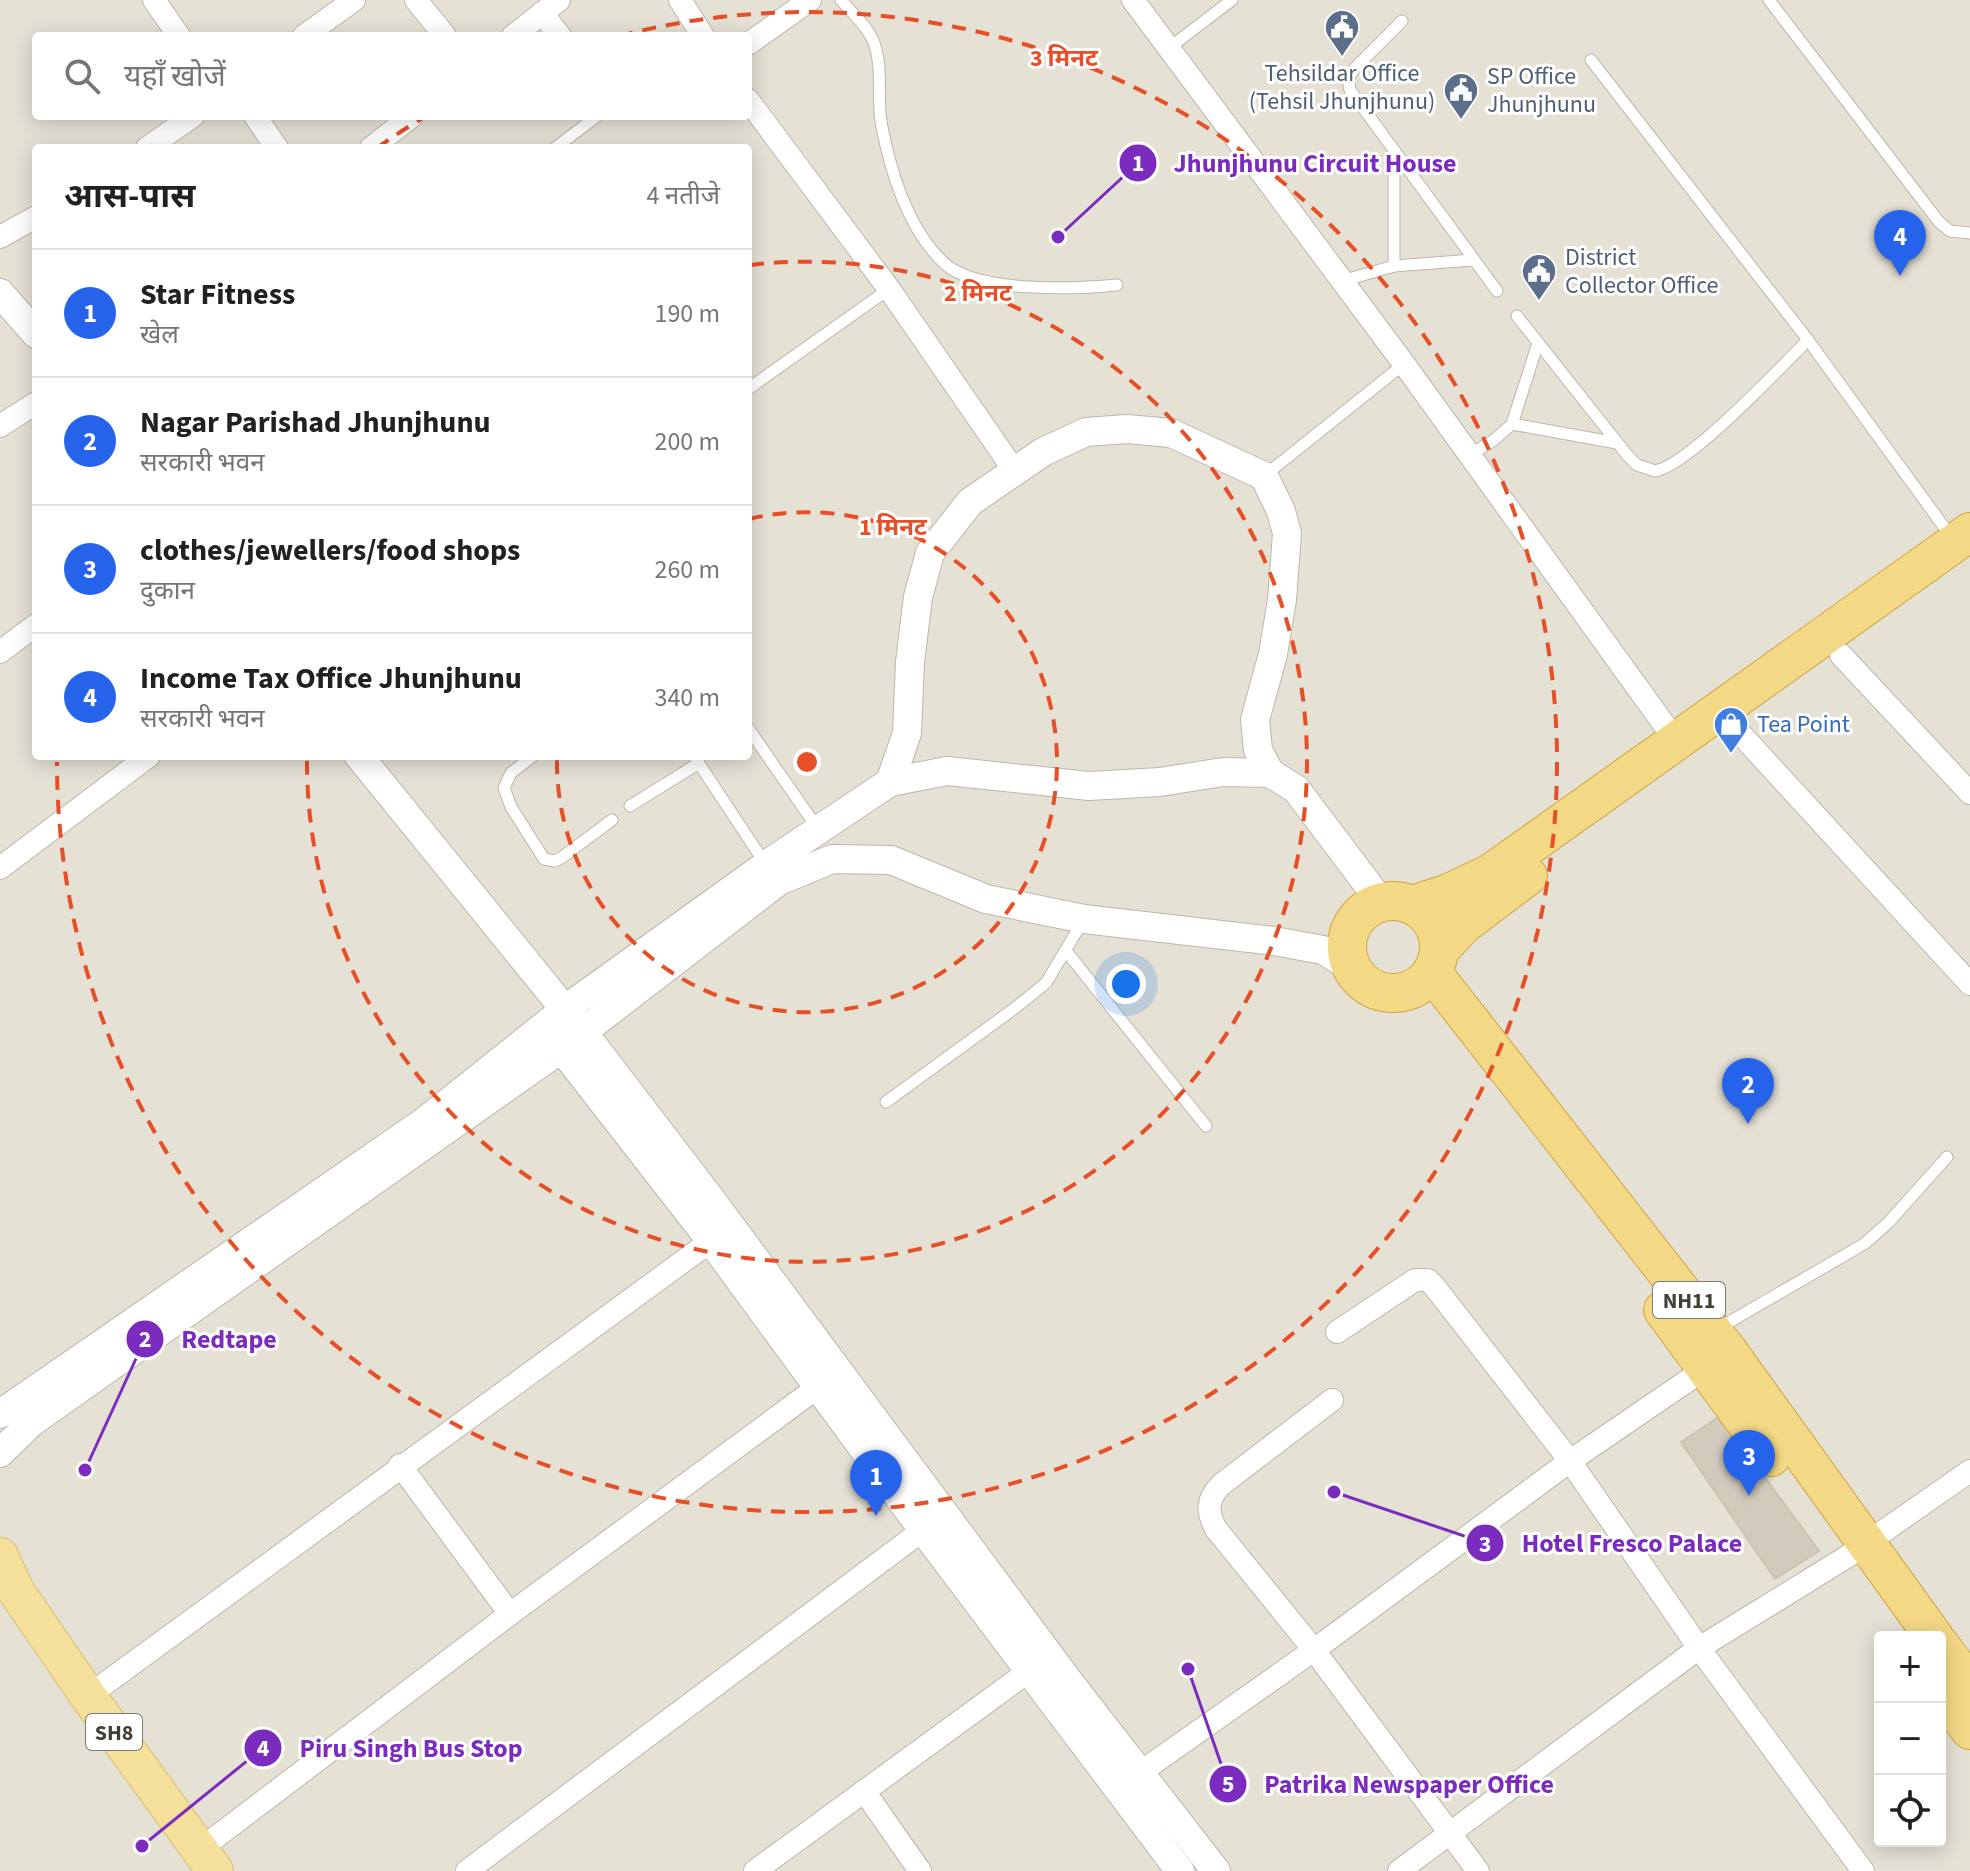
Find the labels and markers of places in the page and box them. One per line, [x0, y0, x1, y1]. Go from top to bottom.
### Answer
public building icon: Tehsildar Office (Tehsil Jhunjhunu) [1323, 8, 1361, 58]
place label: Tehsildar Office (Tehsil Jhunjhunu) [1249, 56, 1435, 119]
place label: SP Office Jhunjhunu [1487, 59, 1596, 122]
public building icon: SP Office Jhunjhunu [1442, 71, 1480, 121]
callout: Jhunjhunu Circuit House [1118, 138, 1473, 188]
pin: 4 [1874, 210, 1926, 276]
place label: District Collector Office [1565, 240, 1719, 303]
public building icon: District Collector Office [1520, 252, 1558, 302]
shop icon: Tea Point [1712, 705, 1750, 755]
place label: Tea Point [1757, 707, 1850, 742]
centre of rings [793, 748, 821, 776]
pin: 2 [1722, 1058, 1774, 1124]
callout: Redtape [125, 1314, 293, 1364]
pin: 3 [1723, 1430, 1775, 1496]
pin: 1 [850, 1450, 902, 1516]
callout: Hotel Fresco Palace [1465, 1518, 1758, 1568]
callout: Piru Singh Bus Stop [243, 1723, 538, 1773]
callout: Patrika Newspaper Office [1208, 1759, 1570, 1809]

